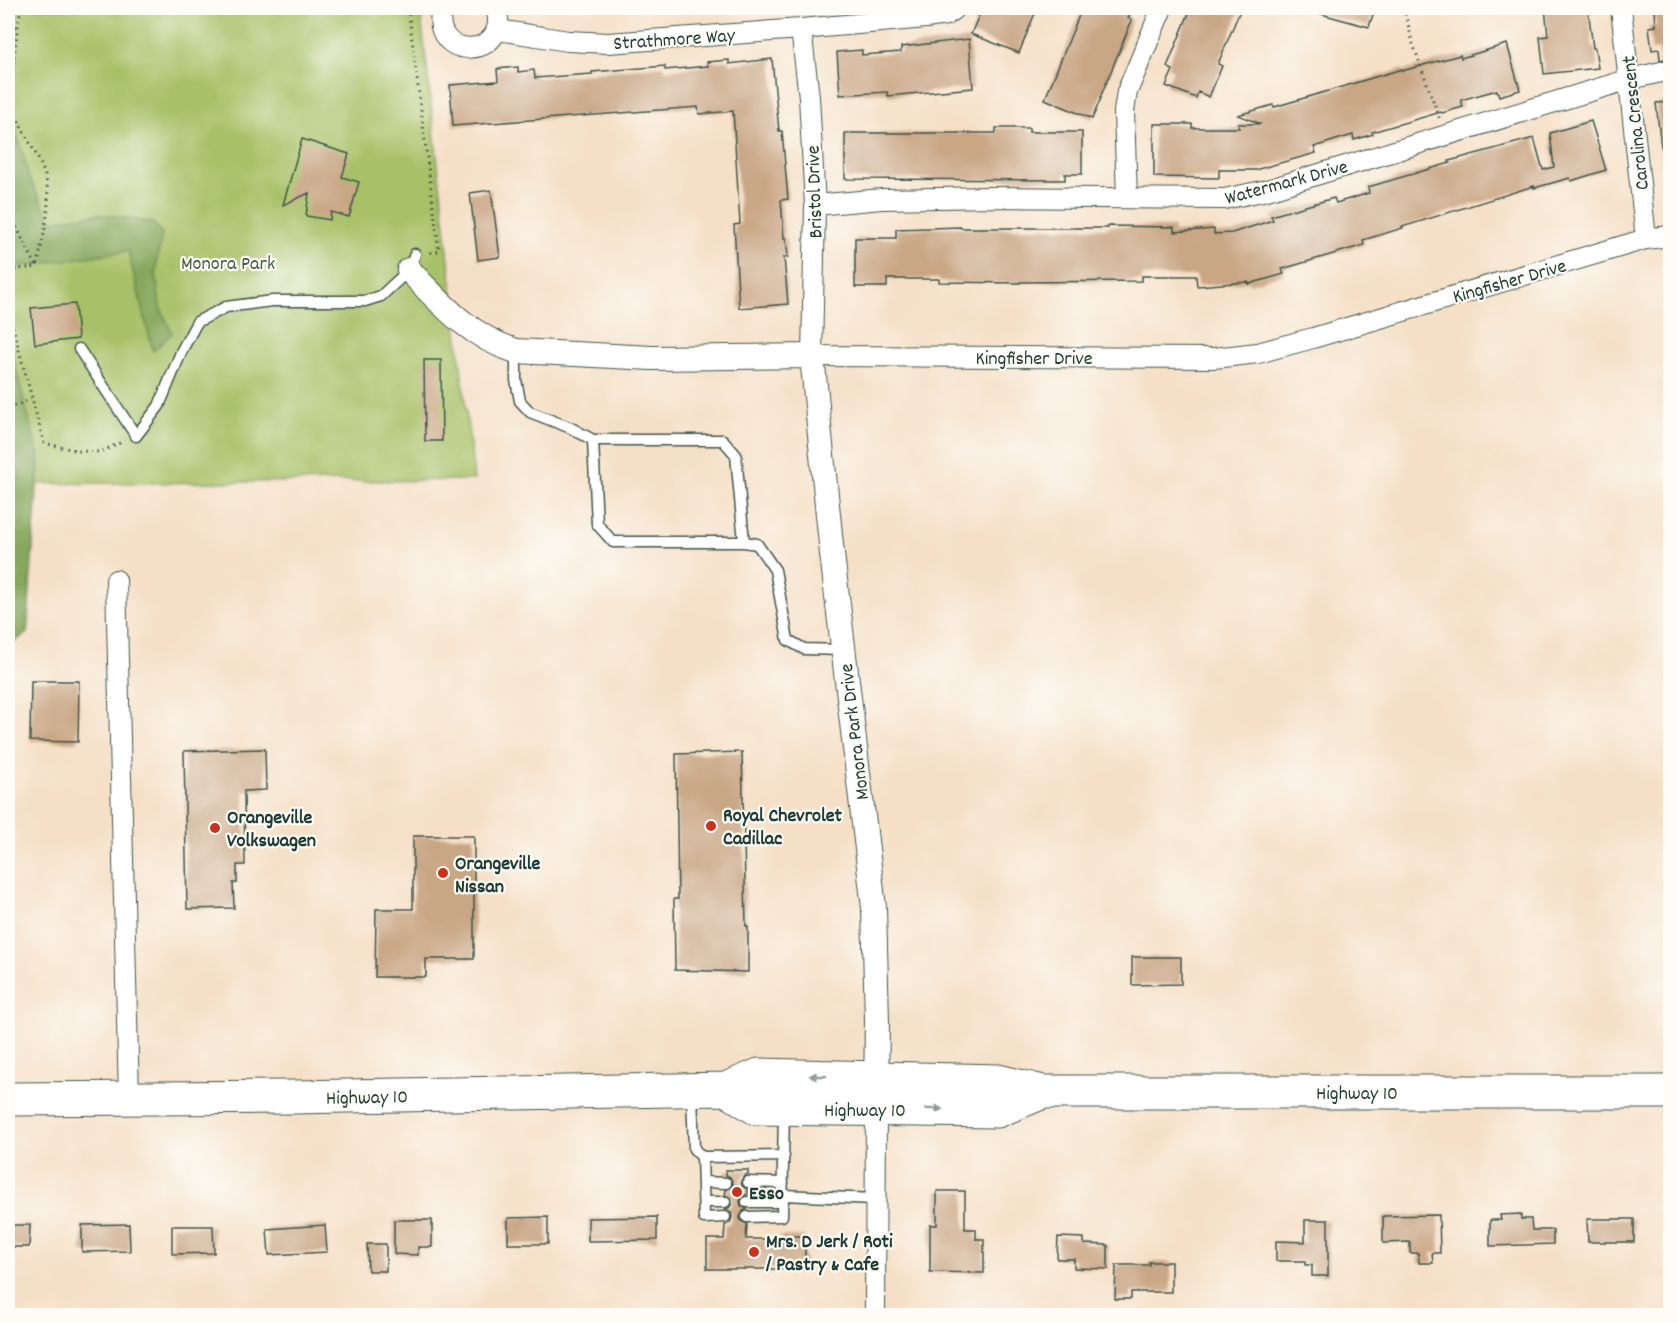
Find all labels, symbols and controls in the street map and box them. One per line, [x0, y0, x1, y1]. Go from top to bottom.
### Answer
street label: Strathmore Way [612, 23, 737, 59]
street label: Carolina Crescent [1616, 54, 1658, 191]
street label: Bristol Drive [800, 145, 832, 239]
street label: Watermark Drive [1222, 154, 1352, 214]
park label: Monora Park [181, 251, 275, 279]
street label: Kingfisher Drive [1450, 253, 1570, 312]
street label: Kingfisher Drive [975, 346, 1093, 374]
street label: Monora Park Drive [834, 662, 878, 802]
place label: Royal Chevrolet Cadillac [723, 803, 843, 854]
place label: Orangeville Volkswagen [227, 805, 316, 856]
marker: Royal Chevrolet Cadillac [704, 819, 718, 833]
marker: Orangeville Volkswagen [208, 821, 222, 835]
place label: Orangeville Nissan [455, 851, 541, 902]
marker: Orangeville Nissan [436, 866, 450, 880]
one-way arrow [808, 1071, 827, 1081]
street label: Highway 10 [1316, 1081, 1398, 1109]
street label: Highway 10 [326, 1084, 408, 1114]
street label: Highway 10 [824, 1098, 906, 1126]
one-way arrow [925, 1104, 944, 1114]
place label: Esso [749, 1181, 784, 1209]
marker: Esso [730, 1185, 744, 1199]
place label: Mrs. D Jerk / Roti / Pastry & Cafe [765, 1229, 893, 1280]
marker: Mrs. D Jerk / Roti / Pastry & Cafe [747, 1245, 761, 1259]

